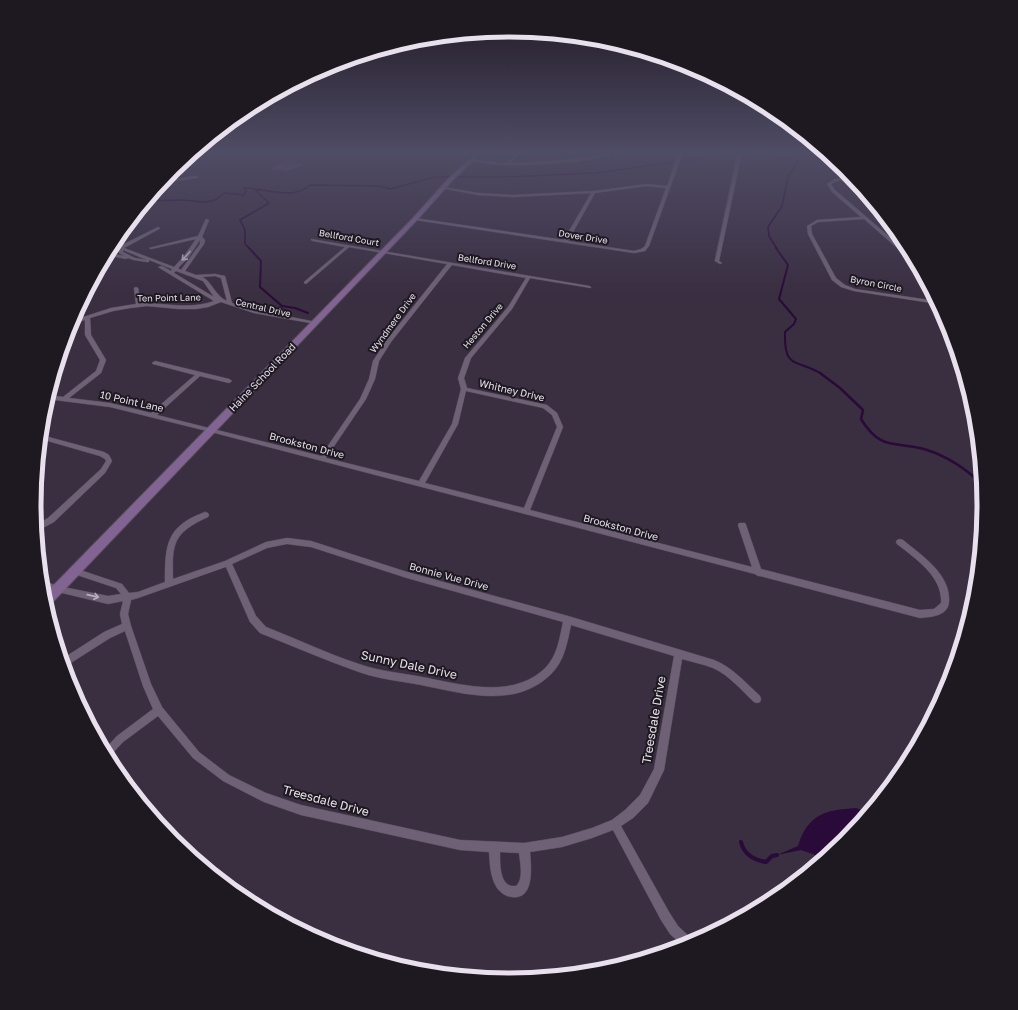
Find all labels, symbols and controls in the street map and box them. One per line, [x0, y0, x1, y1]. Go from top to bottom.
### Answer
street label: Bellford Court [318, 227, 380, 248]
street label: Dover Drive [558, 227, 608, 246]
one-way arrow [182, 251, 191, 262]
street label: Bellford Drive [457, 251, 517, 272]
street label: Byron Circle [849, 273, 903, 294]
street label: Ten Point Lane [137, 291, 201, 304]
street label: Wyndmere Drive [367, 291, 418, 355]
street label: Central Drive [234, 296, 292, 319]
street label: Heston Drive [460, 301, 505, 351]
street label: Haine School Road [226, 340, 298, 414]
street label: Whitney Drive [478, 377, 546, 403]
street label: 10 Point Lane [99, 388, 165, 414]
street label: Brookston Drive [268, 429, 346, 461]
street label: Brookston Drive [582, 511, 660, 543]
street label: Bonnie Vue Drive [408, 560, 490, 592]
one-way arrow [86, 593, 99, 601]
street label: Sunny Dale Drive [360, 647, 459, 682]
street label: Treesdale Drive [638, 675, 669, 765]
street label: Treesdale Drive [281, 782, 371, 819]

